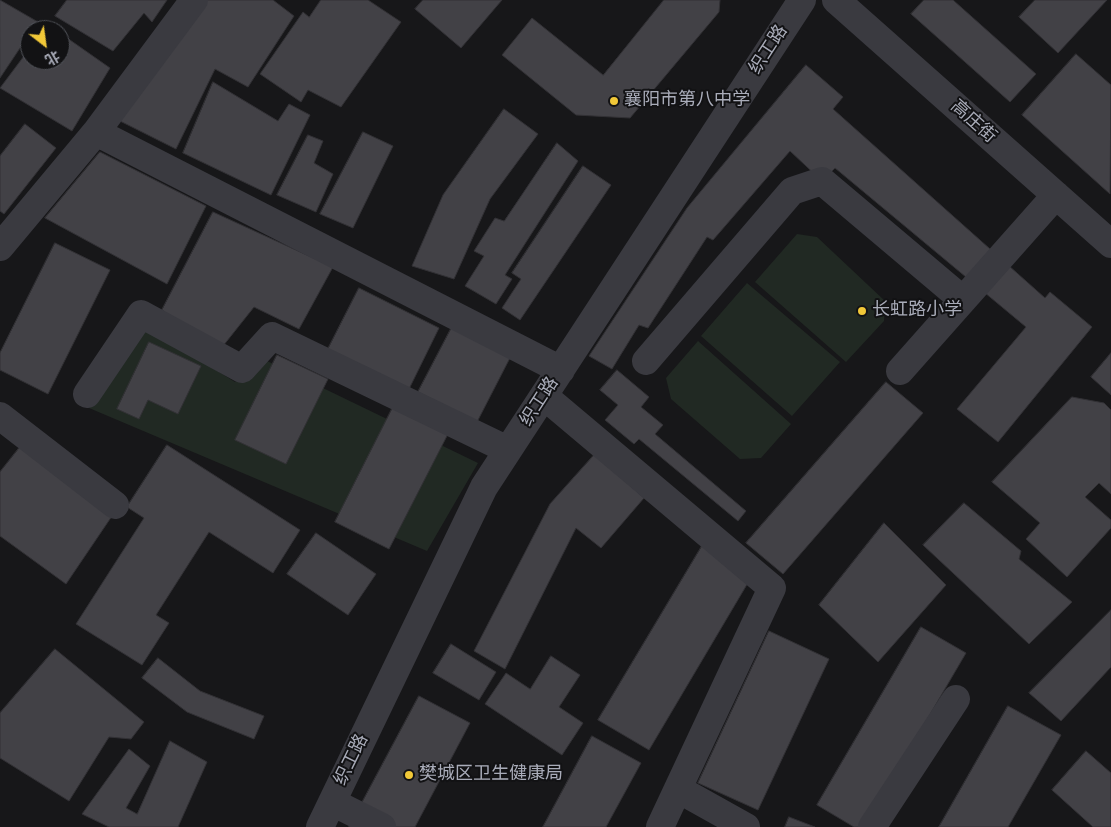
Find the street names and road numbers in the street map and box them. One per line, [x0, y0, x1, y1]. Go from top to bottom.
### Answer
street label: 织工路 [745, 21, 793, 79]
street label: 高庄街 [946, 96, 1000, 148]
street label: 织工路 [516, 373, 564, 431]
street label: 织工路 [330, 731, 374, 789]

